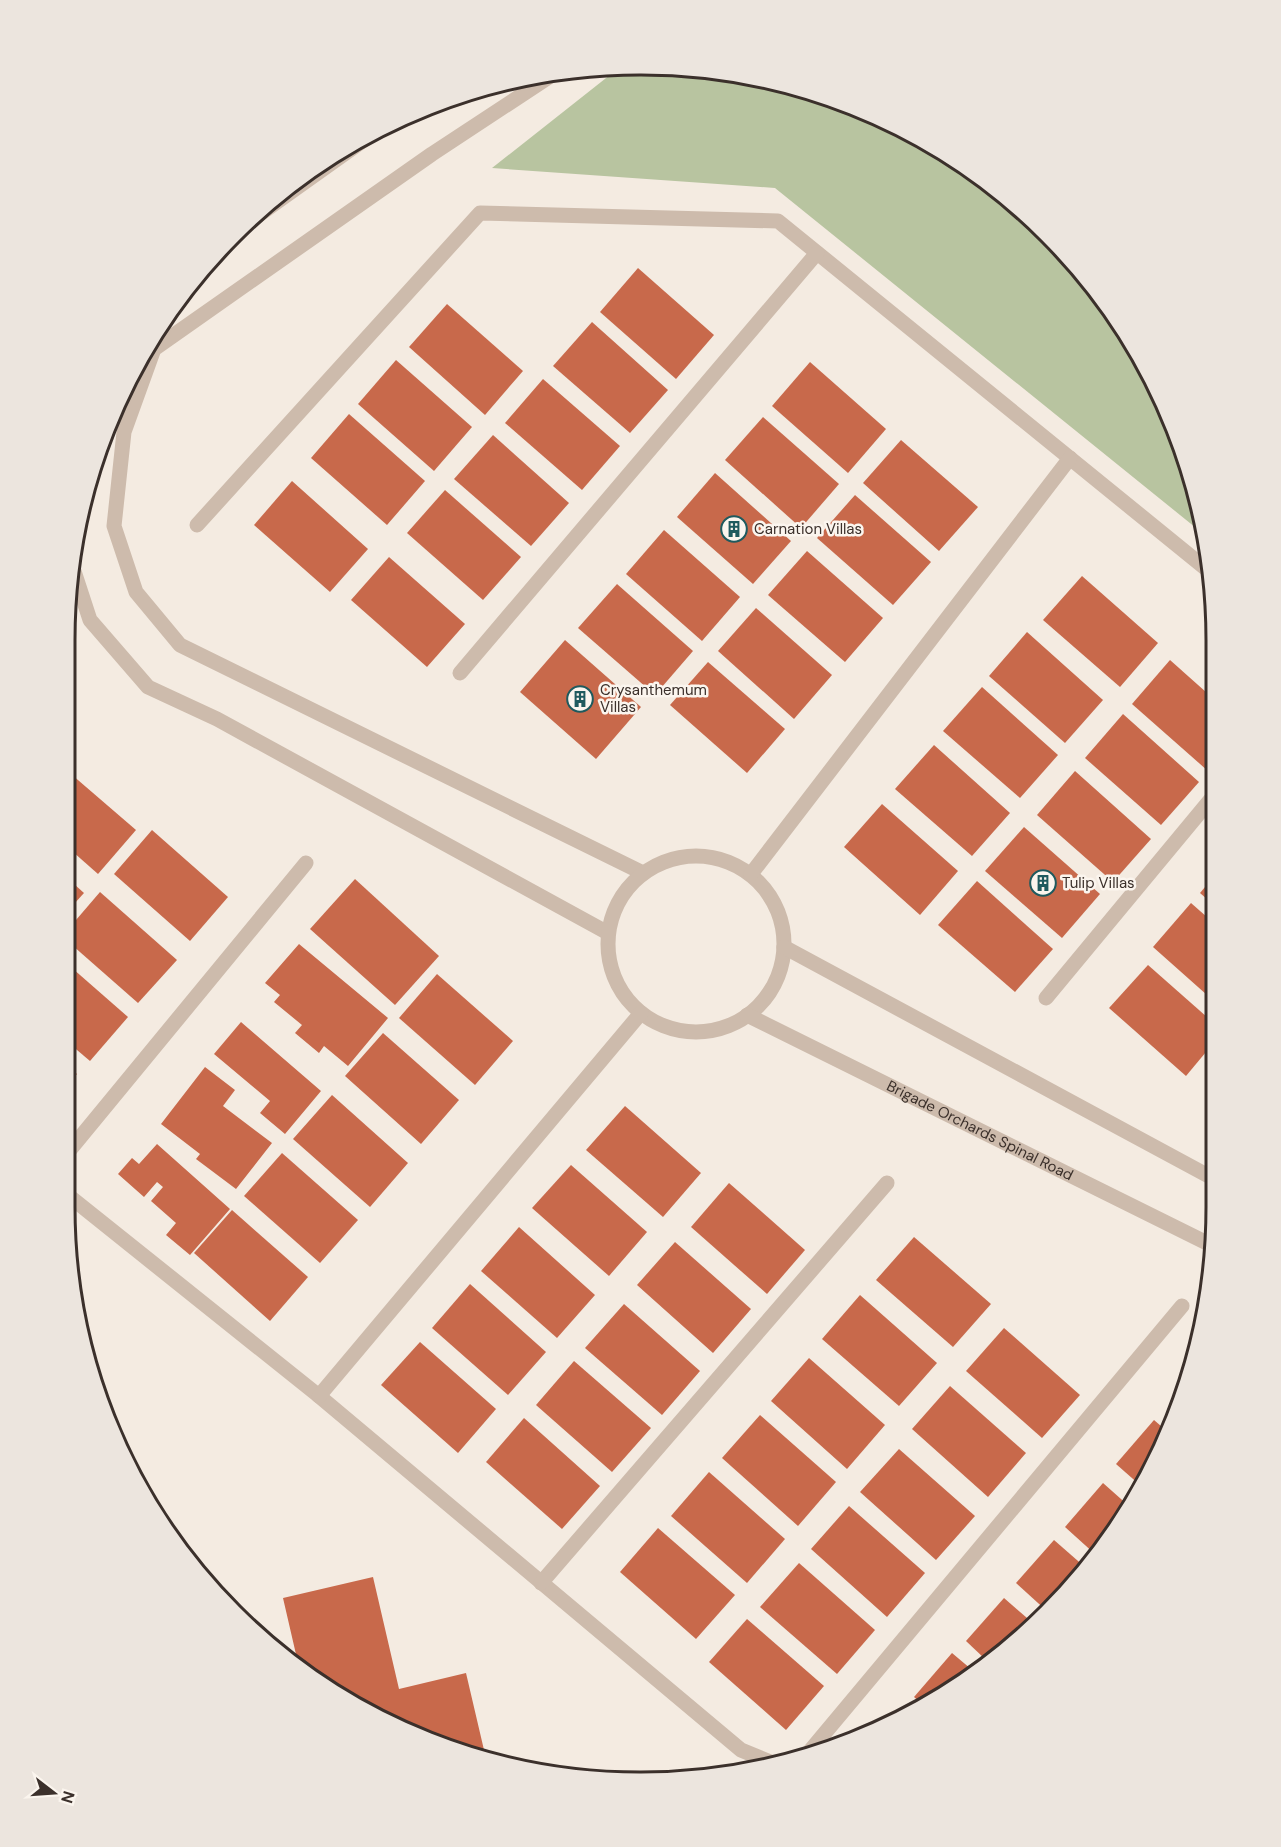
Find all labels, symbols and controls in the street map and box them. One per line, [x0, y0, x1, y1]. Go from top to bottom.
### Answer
building icon: Carnation Villas [719, 514, 749, 544]
place label: Carnation Villas [754, 519, 862, 539]
place label: Crysanthemum Villas [600, 680, 707, 717]
building icon: Crysanthemum Villas [565, 684, 595, 714]
building icon: Tulip Villas [1028, 868, 1058, 898]
place label: Tulip Villas [1062, 873, 1135, 893]
street label: Brigade Orchards Spinal Road [883, 1076, 1077, 1185]
north arrow [24, 1763, 84, 1823]
text: N [56, 1789, 80, 1806]

